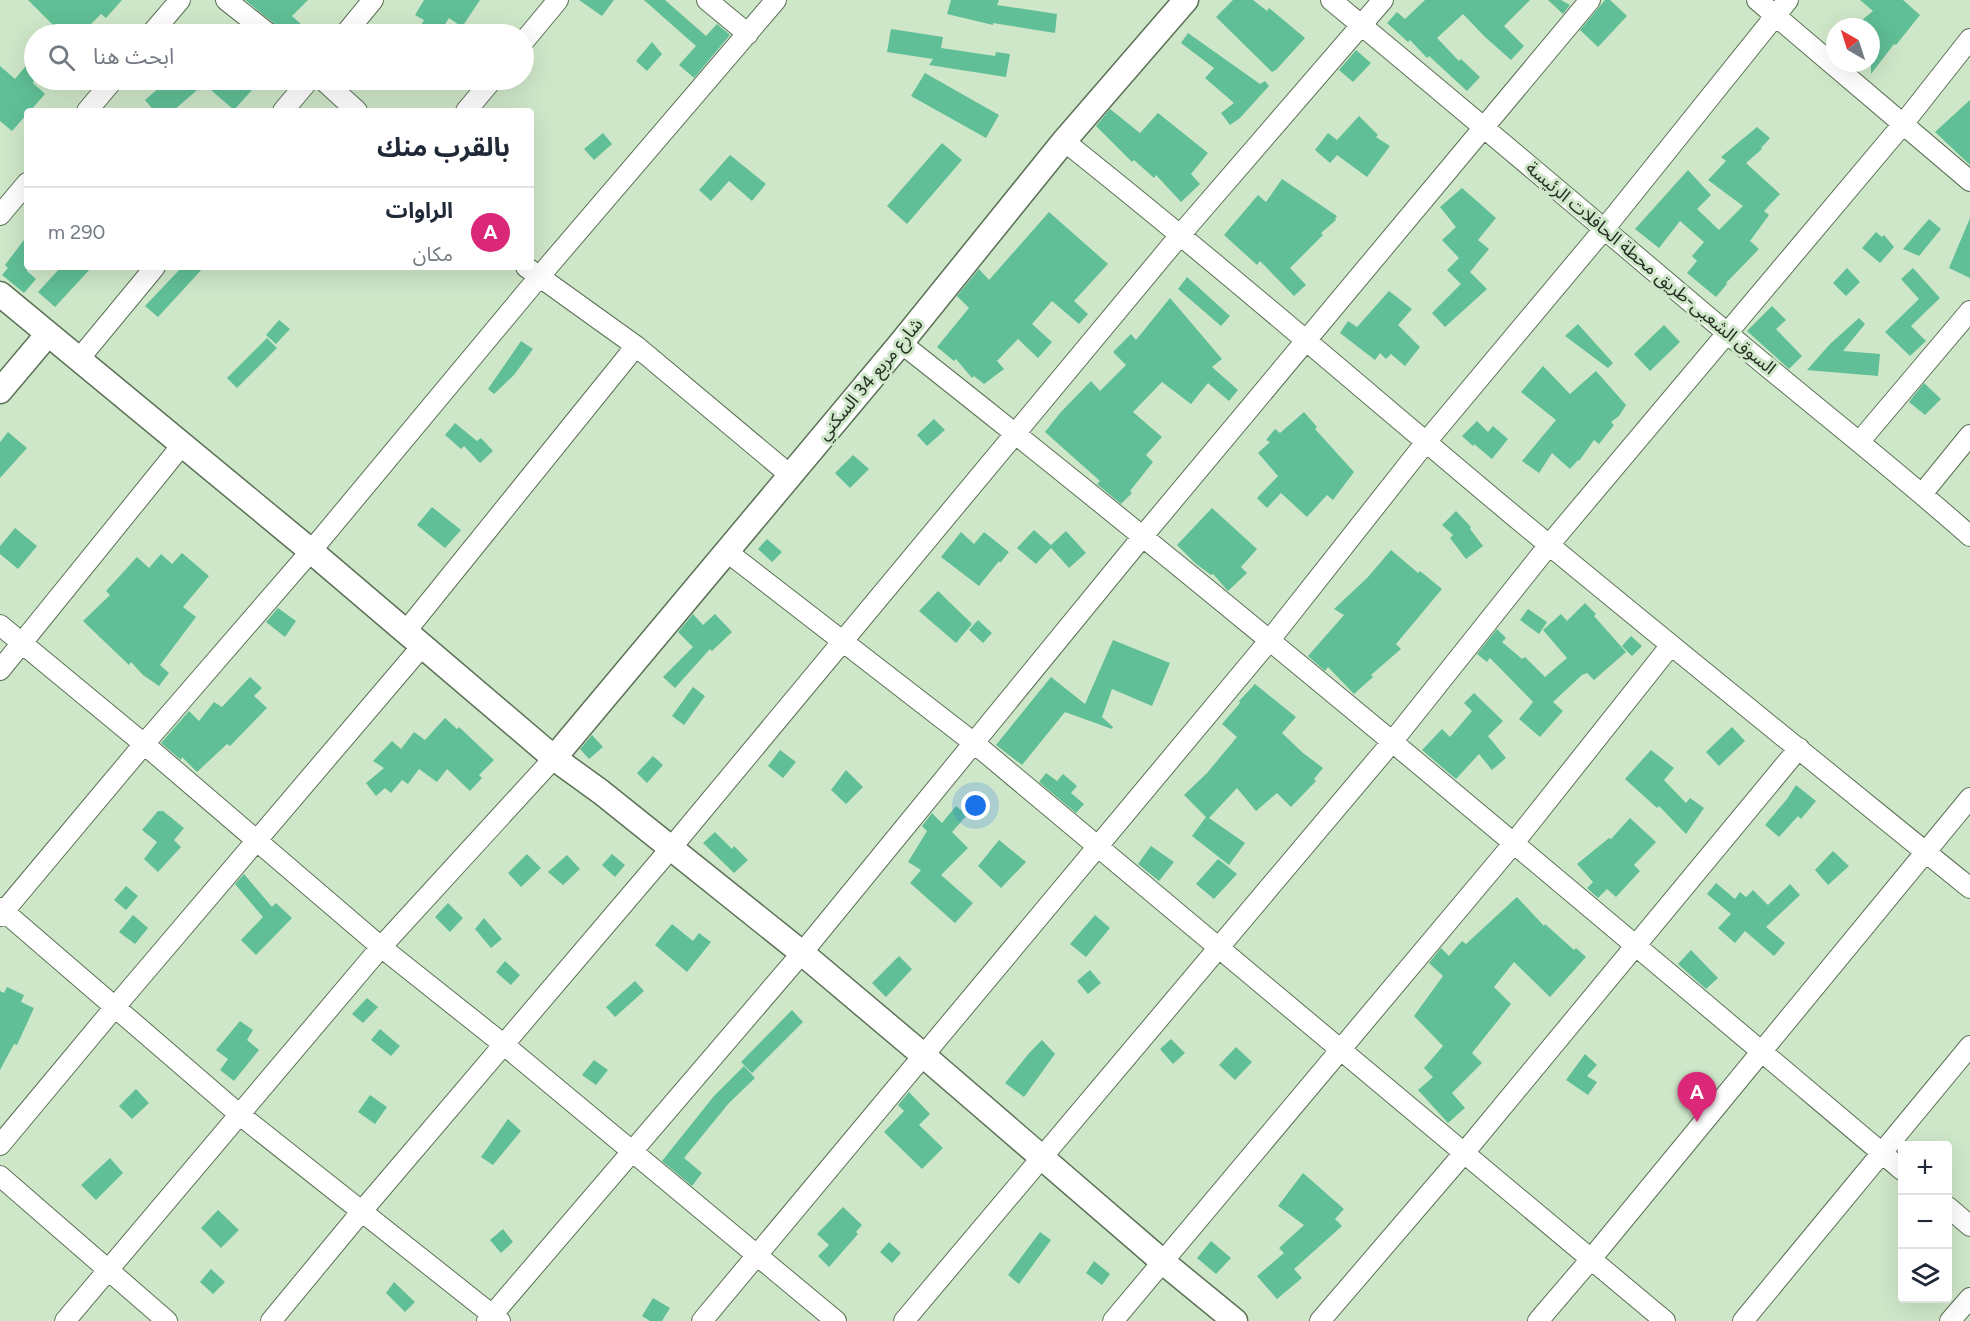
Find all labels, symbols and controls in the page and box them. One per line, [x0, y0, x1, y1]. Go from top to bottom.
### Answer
north arrow [1826, 18, 1880, 72]
search box [24, 24, 534, 90]
icon: search [45, 41, 78, 74]
text: ابحث هنا [93, 43, 174, 70]
text: بالقرب منك [377, 131, 510, 163]
street label: السوق الشعبى-طريق محطة الحافلات الرئيسة [1521, 157, 1781, 379]
text: الراوات [386, 197, 453, 224]
text: 290 m [48, 220, 105, 244]
text: A [483, 220, 498, 244]
text: مكان [413, 242, 453, 266]
street label: شارع مربع 34 السكني [813, 313, 930, 446]
your location [961, 791, 990, 820]
pin: A [1678, 1072, 1716, 1122]
map controls [1898, 1141, 1952, 1303]
button: + [1898, 1141, 1952, 1195]
button: − [1898, 1195, 1952, 1249]
button: layers [1898, 1249, 1952, 1303]

